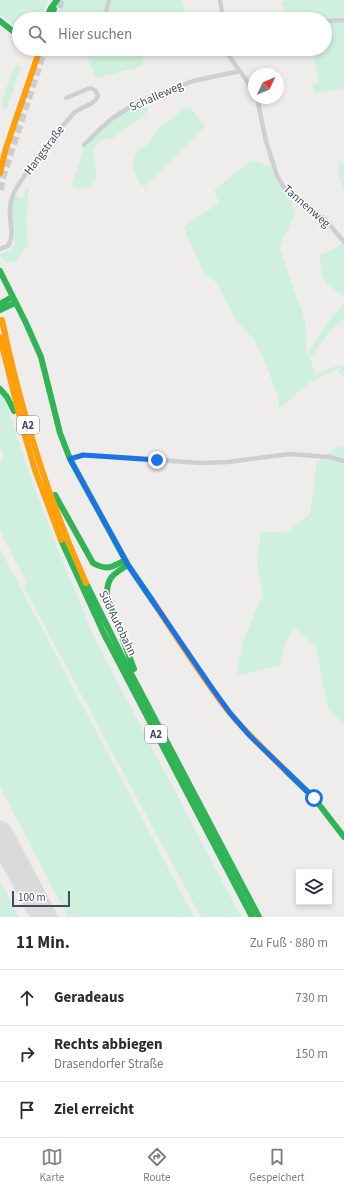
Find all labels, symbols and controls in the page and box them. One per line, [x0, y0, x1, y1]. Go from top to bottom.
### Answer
search box [12, 12, 332, 56]
icon: search [26, 23, 48, 45]
text: Hier suchen [58, 24, 132, 45]
north arrow [248, 68, 284, 104]
street label: Schalleweg [127, 77, 186, 116]
street label: Hangstraße [20, 122, 69, 179]
street label: Tannenweg [279, 181, 334, 232]
road number: A2 [17, 416, 39, 434]
route end [148, 451, 166, 469]
street label: Süd Autobahn [94, 588, 141, 659]
road number: A2 [145, 725, 167, 743]
route start [305, 789, 323, 807]
map controls [296, 869, 332, 905]
button: layers [296, 869, 332, 905]
scale bar [12, 889, 70, 908]
text: 100 m [18, 890, 46, 905]
text: 11 Min. [16, 931, 70, 955]
text: Zu Fuß · 880 m [250, 934, 328, 952]
icon: ahead [16, 987, 38, 1009]
text: Geradeaus [54, 987, 124, 1008]
text: 730 m [295, 989, 328, 1007]
text: Rechts abbiegen [54, 1034, 163, 1055]
icon: right [16, 1043, 38, 1065]
text: 150 m [295, 1045, 328, 1063]
text: Drasendorfer Straße [54, 1055, 163, 1073]
icon: arrive [16, 1099, 38, 1121]
text: Ziel erreicht [54, 1099, 134, 1120]
tab: Karte [39, 1146, 64, 1185]
tab: Route [143, 1146, 170, 1185]
tab: Gespeichert [249, 1146, 304, 1185]

